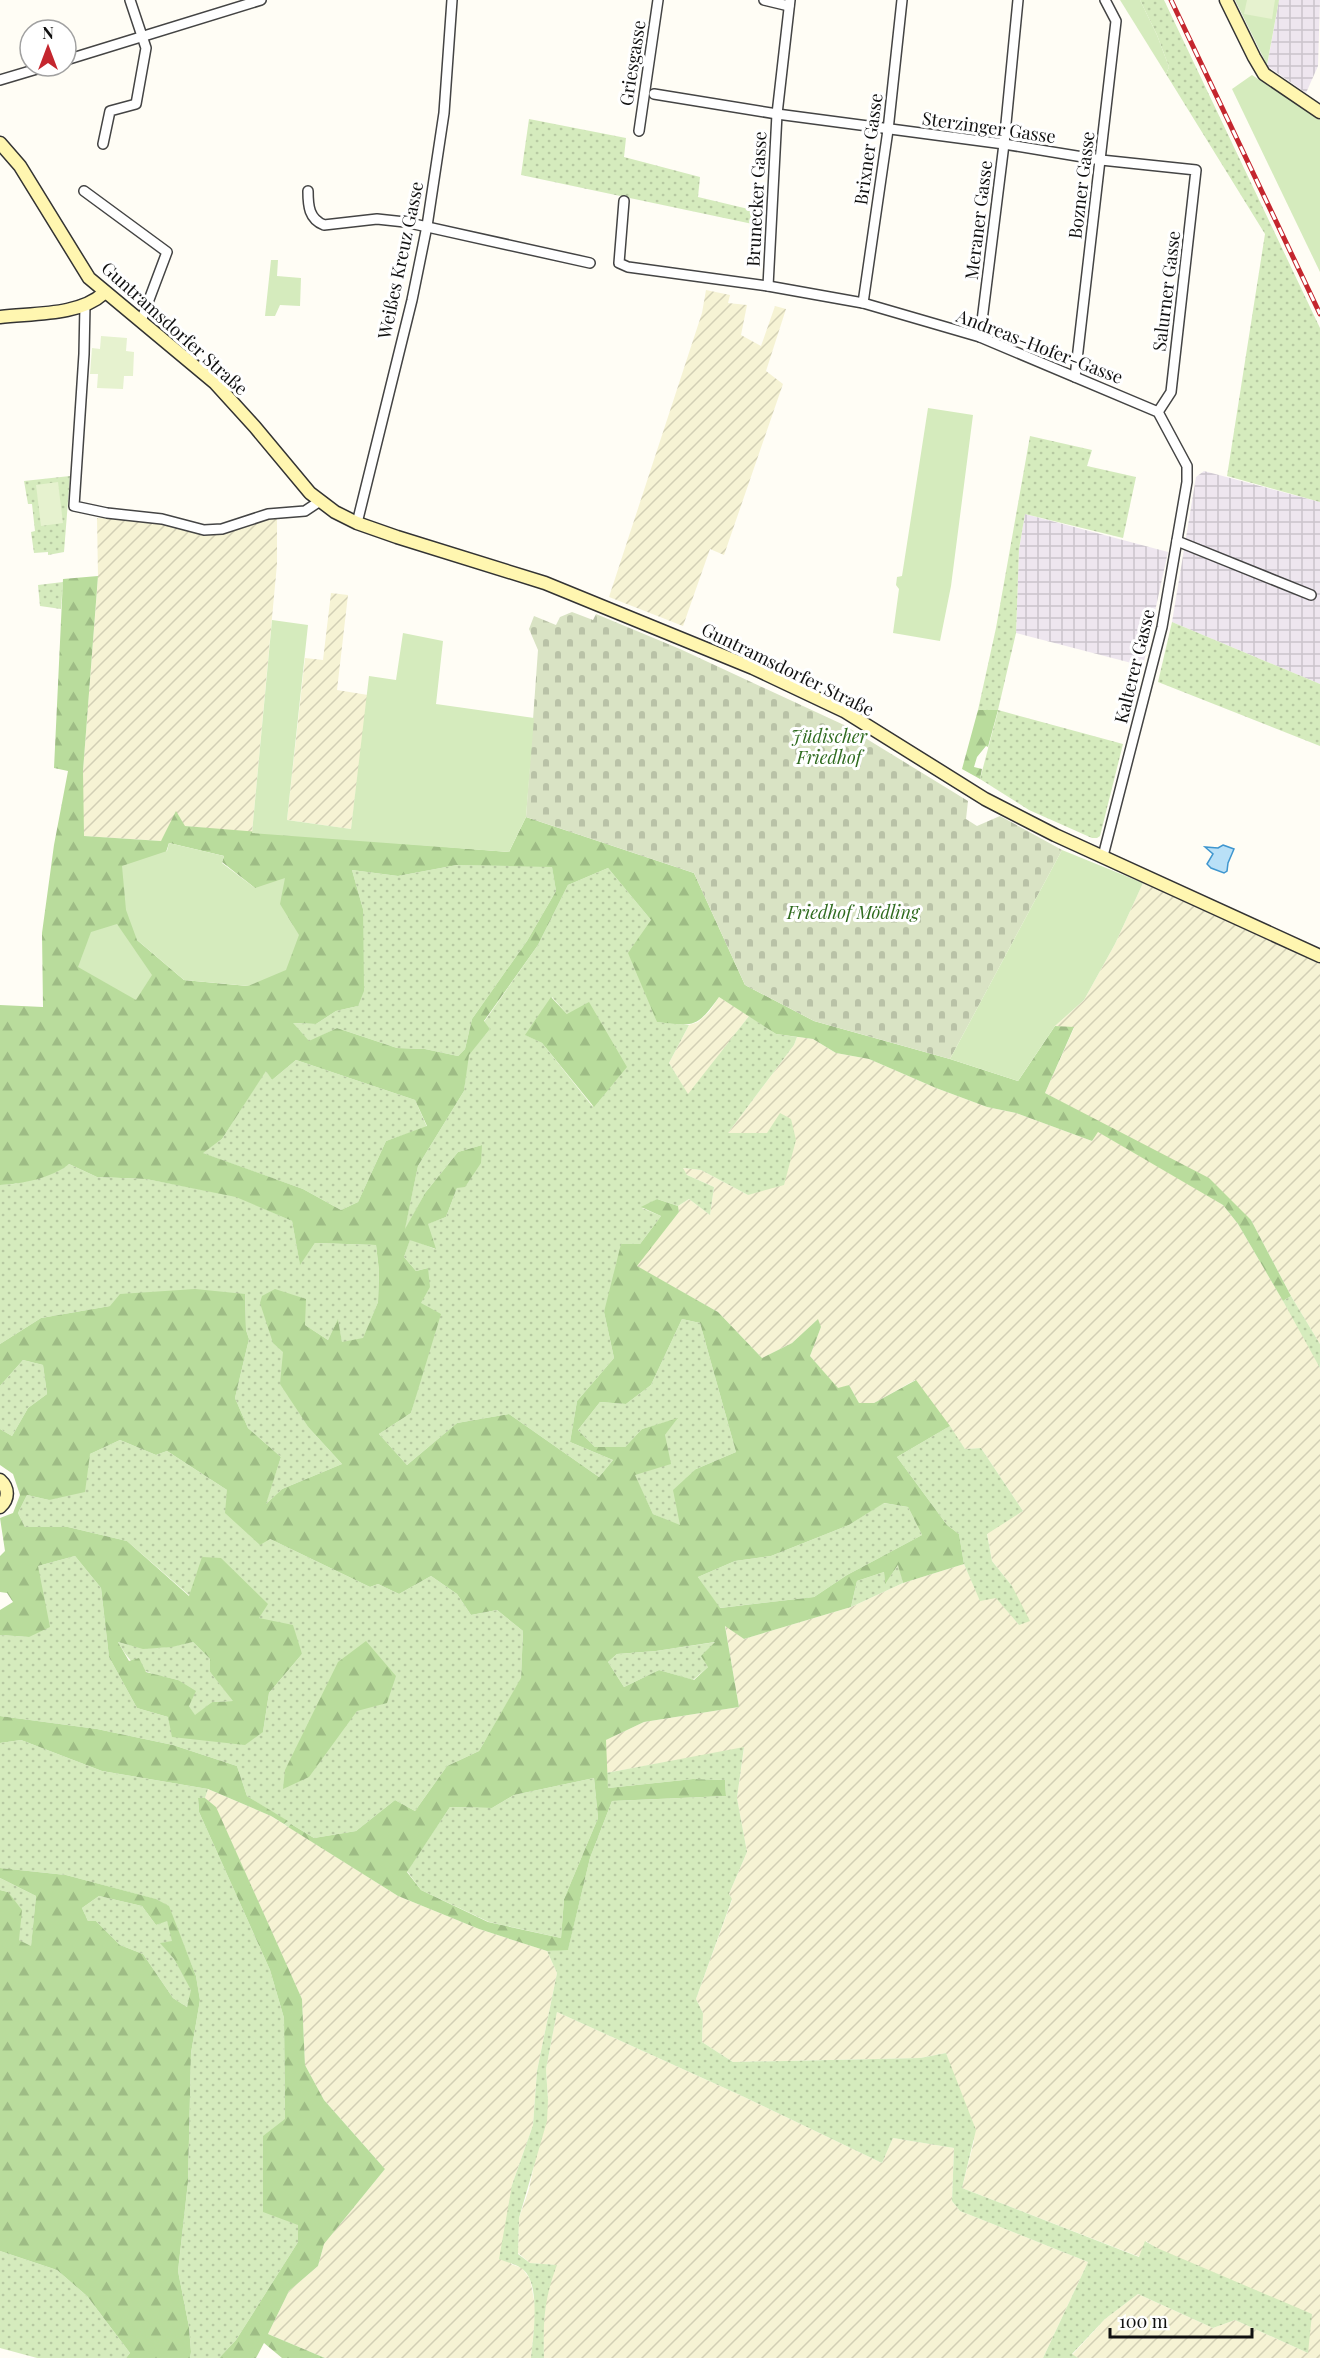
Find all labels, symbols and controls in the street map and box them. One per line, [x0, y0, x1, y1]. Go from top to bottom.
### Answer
north arrow [18, 18, 78, 78]
street label: Griesgasse [613, 18, 651, 108]
text: N [42, 22, 54, 43]
street label: Brixner Gasse [848, 92, 888, 206]
street label: Sterzinger Gasse [921, 106, 1057, 148]
street label: Bozner Gasse [1062, 130, 1100, 240]
street label: Brunecker Gasse [740, 131, 772, 267]
street label: Meraner Gasse [959, 159, 997, 281]
street label: Weißes Kreuz Gasse [371, 179, 428, 342]
street label: Salurner Gasse [1147, 229, 1185, 353]
street label: Guntramsdorfer Straße [97, 256, 253, 400]
street label: Andreas-Hofer-Gasse [952, 303, 1127, 389]
street label: Kalterer Gasse [1108, 606, 1160, 726]
street label: Guntramsdorfer Straße [698, 617, 878, 721]
park label: Jüdischer Friedhof [791, 724, 869, 769]
park label: Friedhof Mödling [786, 900, 921, 924]
scale bar [1110, 2301, 1252, 2339]
text: 100 m [1119, 2309, 1168, 2333]

